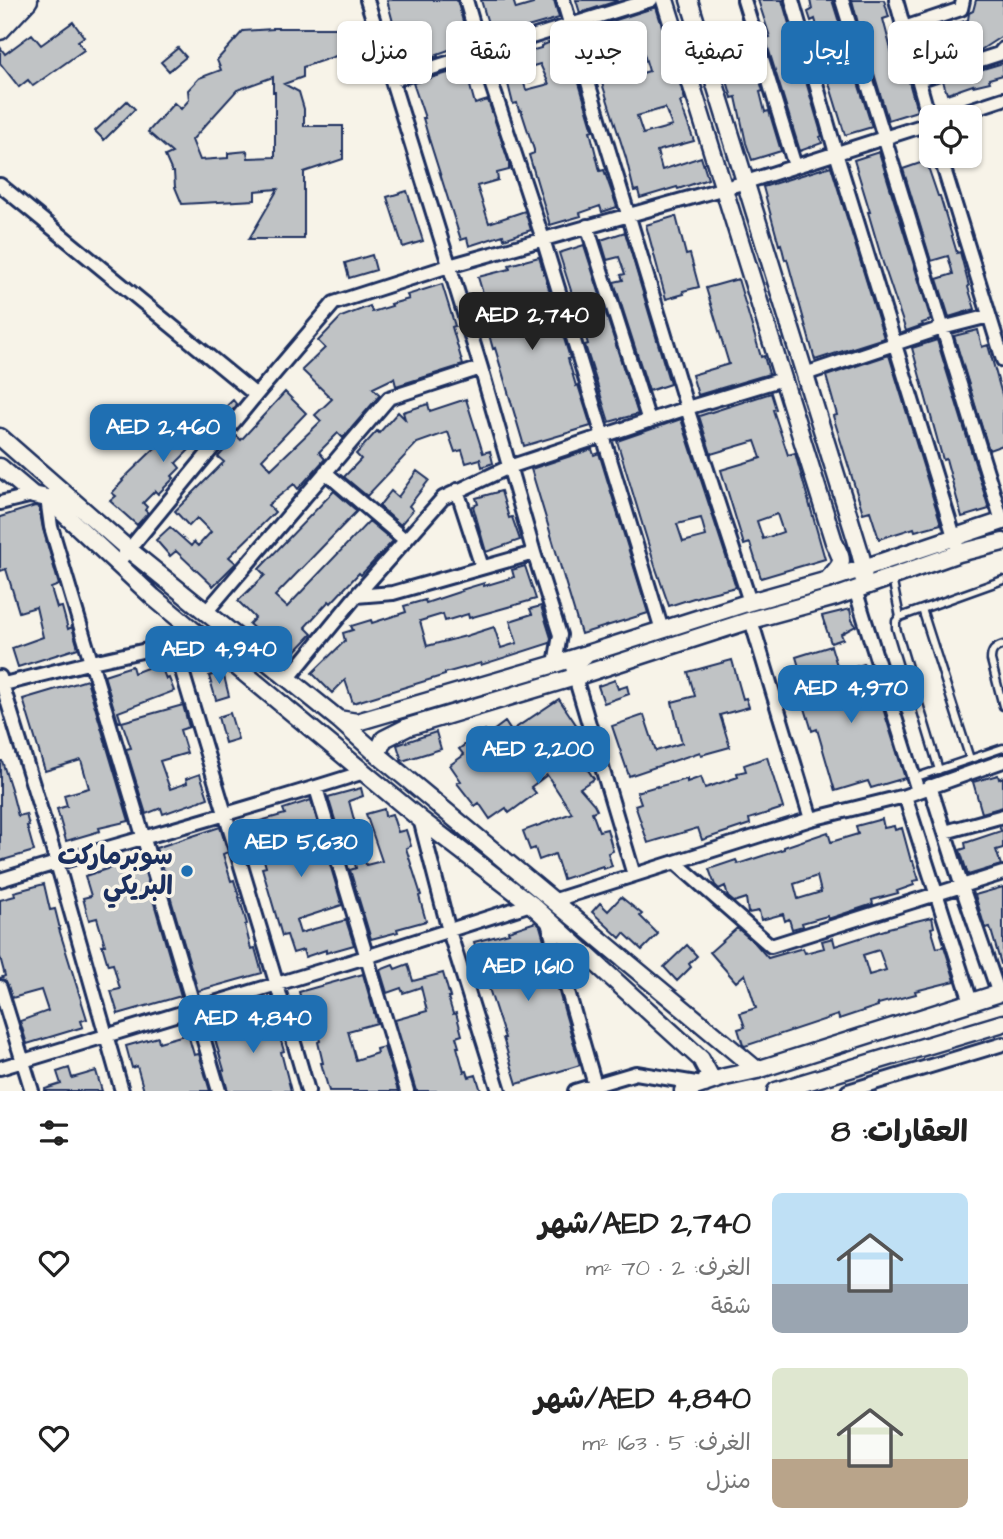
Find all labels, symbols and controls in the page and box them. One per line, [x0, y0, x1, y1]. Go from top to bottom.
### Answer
chip: منزل [337, 21, 432, 84]
chip: شقة [446, 21, 536, 84]
chip: جديد [550, 21, 647, 84]
chip: تصفية [661, 21, 767, 84]
chip: إيجار [781, 21, 874, 84]
chip: شراء [888, 21, 983, 84]
map controls [919, 105, 982, 168]
button: locate [919, 105, 982, 168]
pin: AED 2,740 [452, 292, 612, 352]
text: AED 2,740 [475, 299, 589, 331]
pin: AED 2,460 [83, 405, 243, 464]
text: AED 2,460 [106, 411, 220, 443]
pin: AED 4,940 [139, 626, 299, 686]
text: AED 4,940 [161, 633, 277, 665]
pin: AED 4,970 [771, 666, 931, 725]
text: AED 4,970 [794, 672, 908, 704]
pin: AED 2,200 [458, 726, 618, 786]
text: AED 2,200 [482, 733, 594, 765]
pin: AED 5,630 [221, 820, 381, 879]
text: AED 5,630 [244, 826, 358, 858]
place label: سوبرماركت البريكي [57, 838, 173, 909]
marker: سوبرماركت البريكي [179, 863, 195, 879]
pin: AED 1,610 [448, 944, 608, 1003]
text: AED 1,610 [482, 950, 574, 982]
pin: AED 4,840 [173, 996, 333, 1055]
text: AED 4,840 [194, 1002, 312, 1034]
text: العقارات: 8 [831, 1111, 968, 1153]
icon: filters [35, 1114, 73, 1152]
text: AED 2,740/شهر [539, 1203, 751, 1245]
icon: home [828, 1221, 912, 1305]
icon: heart [35, 1244, 73, 1282]
text: الغرف: 2 · 70 m² [586, 1252, 751, 1284]
text: شقة [711, 1290, 751, 1322]
text: AED 4,840/شهر [534, 1378, 751, 1420]
icon: home [828, 1396, 912, 1480]
icon: heart [35, 1419, 73, 1457]
text: الغرف: 5 · 163 m² [582, 1427, 751, 1459]
text: منزل [706, 1465, 751, 1497]

